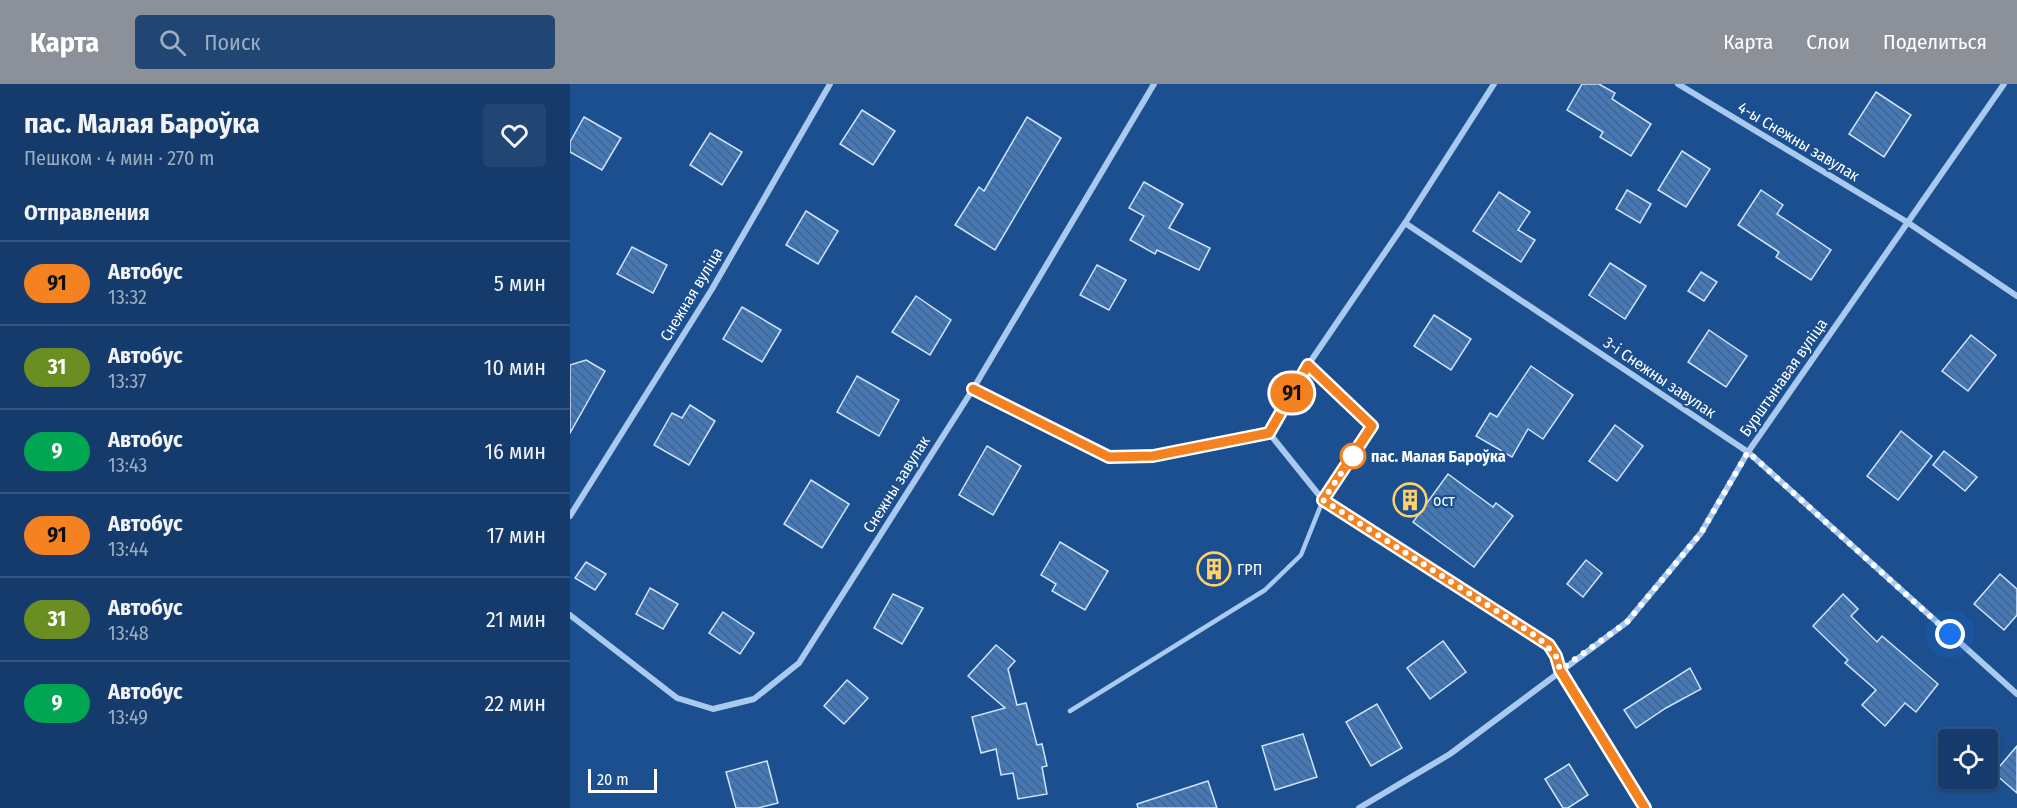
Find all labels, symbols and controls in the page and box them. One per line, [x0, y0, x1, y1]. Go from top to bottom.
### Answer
search box [135, 15, 555, 69]
text: Карта [30, 26, 99, 59]
icon: search [156, 26, 189, 59]
text: Поиск [204, 29, 261, 56]
text: Карта [1723, 29, 1773, 55]
text: Слои [1806, 29, 1850, 55]
text: Поделиться [1883, 29, 1987, 55]
street label: 4-ы Снежны завулак [1734, 98, 1863, 186]
button: heart [483, 104, 546, 167]
text: пас. Малая Бароўка [24, 107, 260, 140]
text: Пешком · 4 мин · 270 m [24, 146, 214, 170]
text: Отправления [24, 199, 150, 226]
street label: Снежная вуліца [656, 244, 727, 345]
text: Автобус [108, 258, 183, 285]
text: 91 [47, 270, 67, 296]
text: 5 мин [494, 270, 546, 297]
text: 13:32 [108, 285, 147, 309]
street label: Бурштынавая вуліца [1736, 314, 1831, 440]
street label: 3-і Снежны завулак [1600, 333, 1720, 422]
text: Автобус [108, 342, 183, 369]
text: 31 [48, 354, 66, 380]
text: 10 мин [484, 354, 546, 381]
text: 13:37 [108, 369, 146, 393]
line badge: 91 [1265, 374, 1319, 412]
text: 91 [1282, 380, 1302, 406]
text: Автобус [108, 426, 183, 453]
street label: Снежны завулак [859, 432, 934, 536]
text: 9 [52, 438, 62, 464]
text: 16 мин [484, 438, 546, 465]
marker: пас. Малая Бароўка [1340, 443, 1366, 469]
place label: пас. Малая Бароўка [1371, 447, 1506, 466]
text: 13:43 [108, 453, 147, 477]
building icon: ост [1392, 482, 1428, 518]
place label: ост [1433, 491, 1455, 510]
text: Автобус [108, 510, 183, 537]
text: 91 [47, 522, 67, 548]
text: 17 мин [486, 522, 546, 549]
text: 13:44 [108, 537, 148, 561]
building icon: ГРП [1196, 551, 1232, 587]
place label: ГРП [1237, 560, 1262, 579]
text: Автобус [108, 594, 183, 621]
text: 31 [48, 606, 66, 632]
text: 21 мин [486, 606, 546, 633]
your location [1935, 619, 1965, 649]
text: 13:48 [108, 621, 149, 645]
text: Автобус [108, 678, 183, 705]
text: 9 [52, 690, 62, 716]
text: 22 мин [485, 690, 546, 717]
text: 13:49 [108, 705, 148, 729]
map controls [1938, 729, 1998, 789]
button: locate [1938, 729, 1998, 789]
scale bar [588, 766, 657, 794]
text: 20 m [597, 770, 628, 789]

